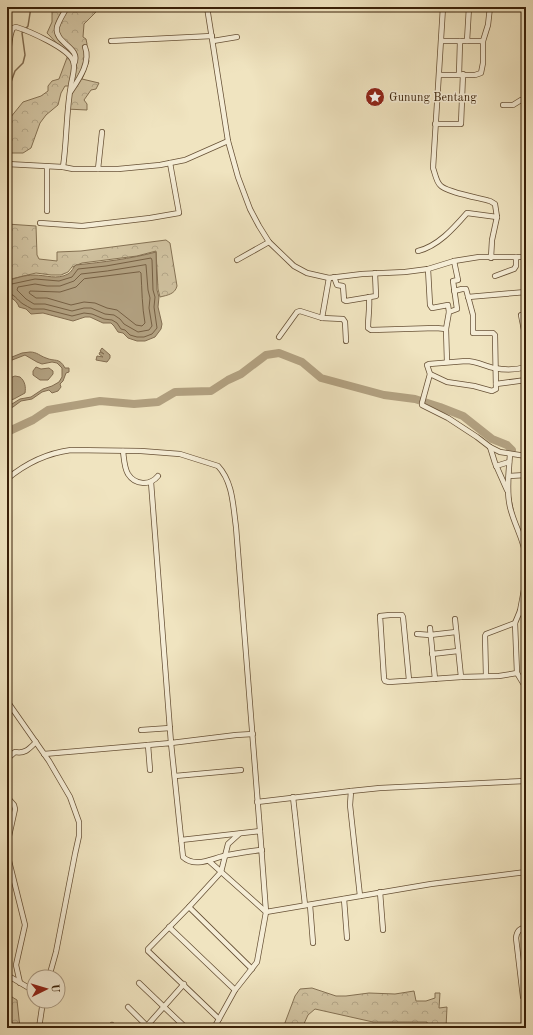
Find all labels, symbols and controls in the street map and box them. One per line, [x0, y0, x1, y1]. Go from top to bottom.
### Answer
place icon: Gunung Bentang [364, 86, 386, 108]
place label: Gunung Bentang [389, 92, 477, 104]
north arrow [26, 969, 66, 1009]
text: U [49, 983, 60, 993]

